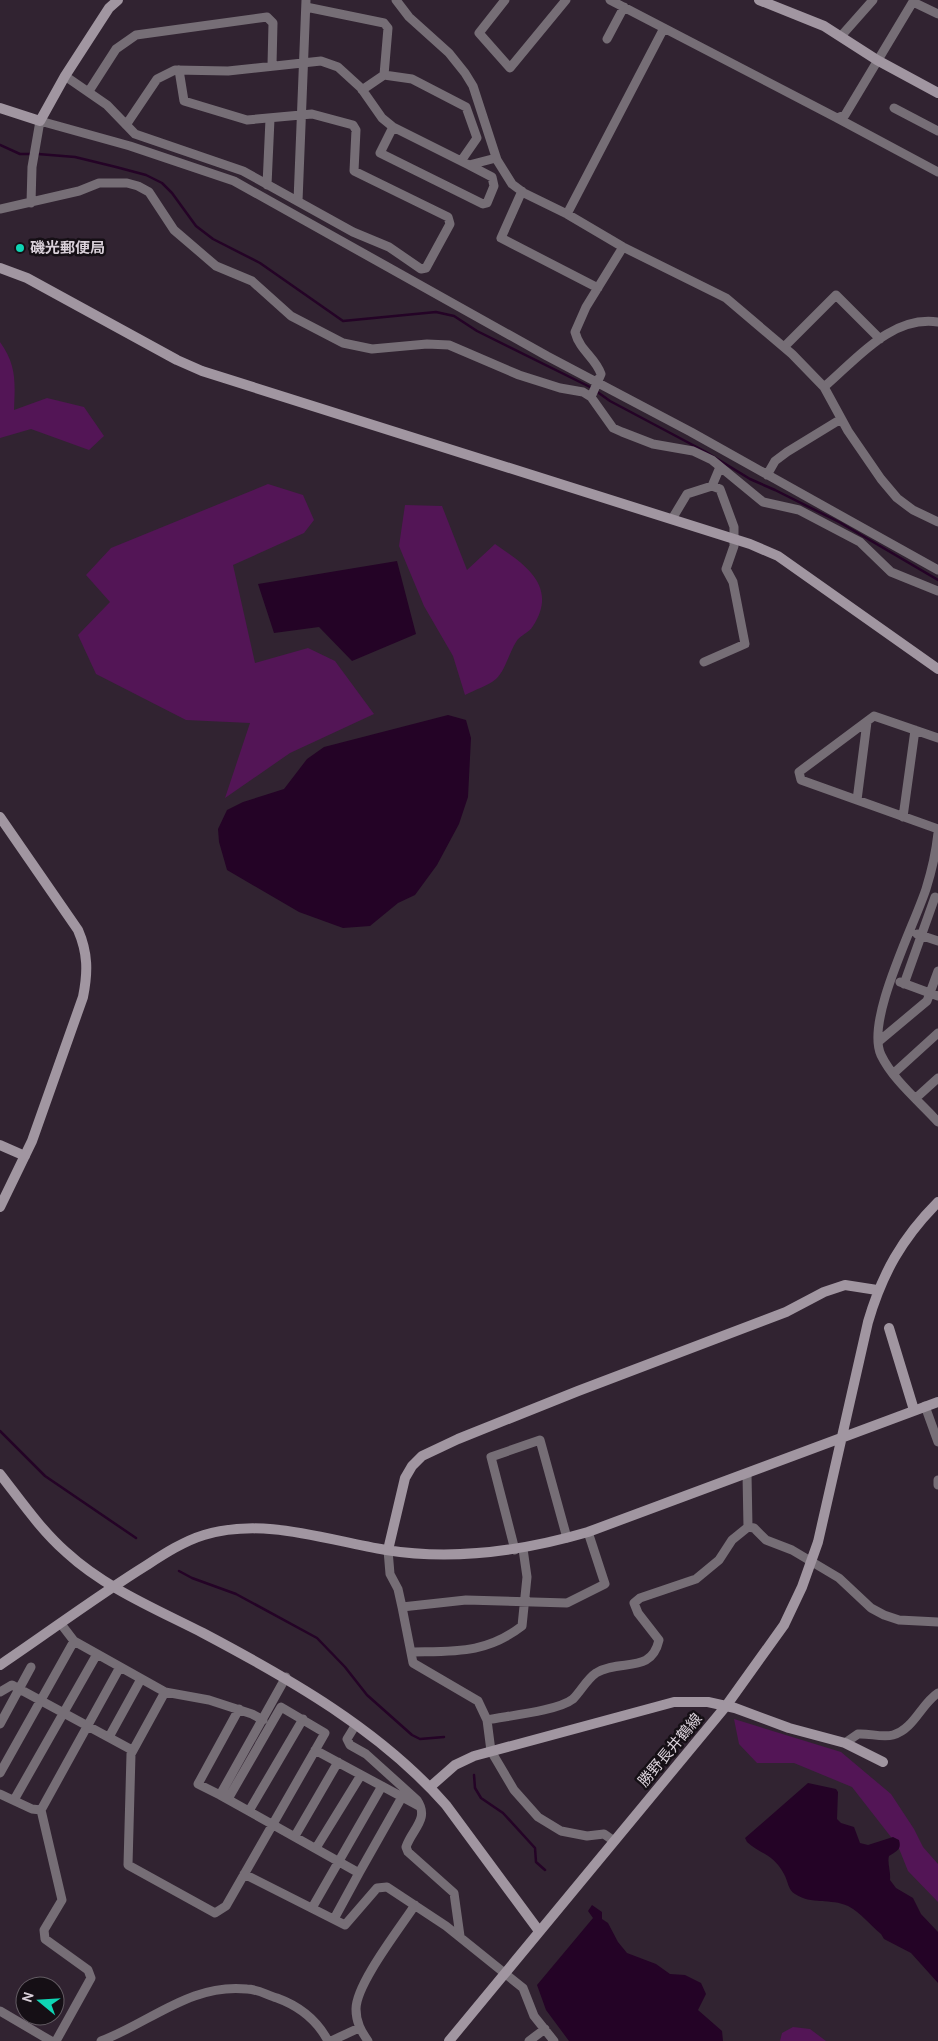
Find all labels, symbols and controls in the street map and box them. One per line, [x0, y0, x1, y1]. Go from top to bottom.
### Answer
place label: 磯光郵便局 [30, 238, 105, 257]
marker: 磯光郵便局 [14, 242, 26, 254]
street label: 勝野長井鶴線 [633, 1709, 706, 1790]
north arrow [15, 1976, 65, 2026]
text: N [18, 1990, 38, 2004]

